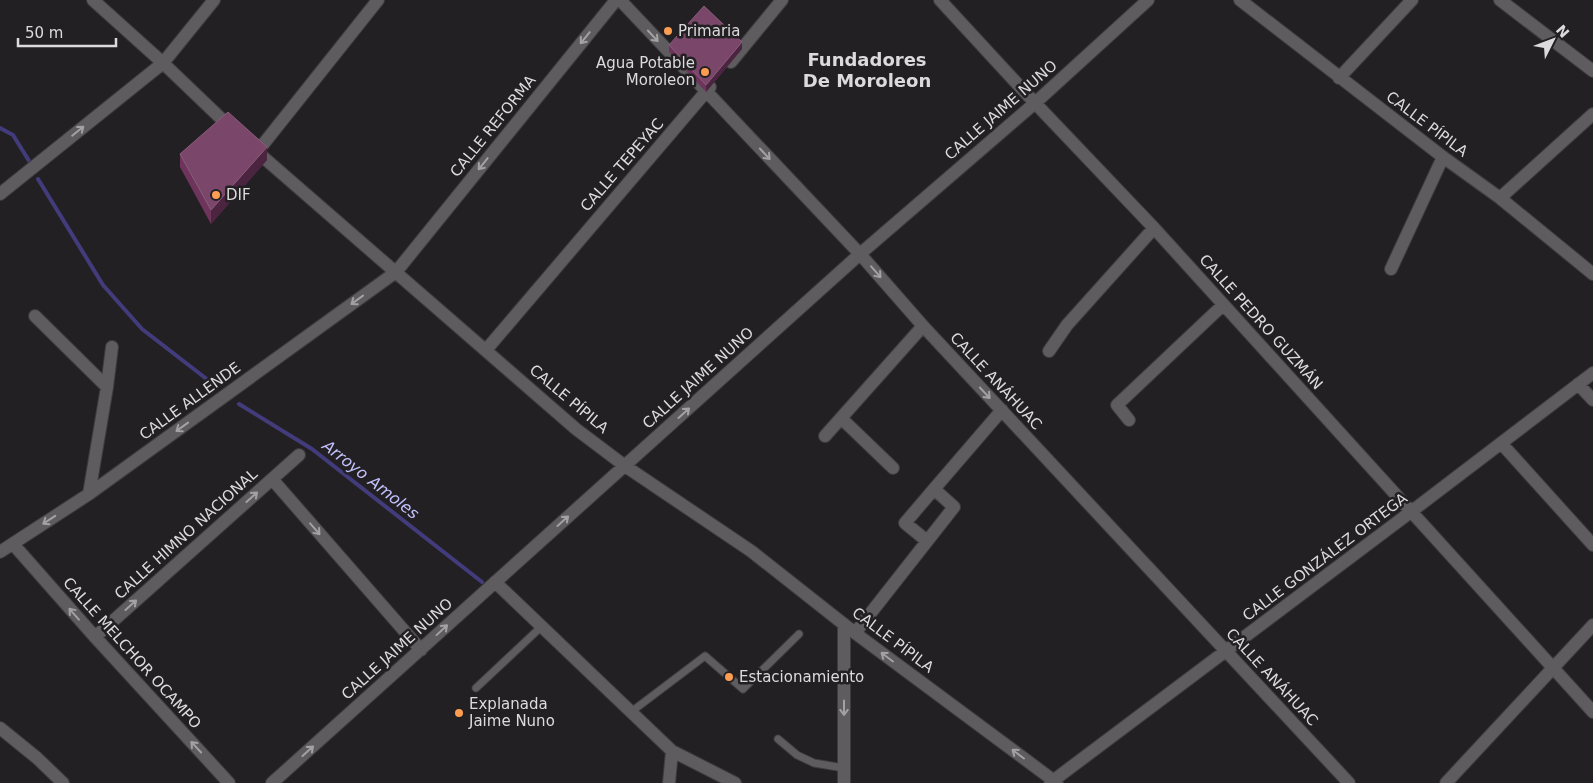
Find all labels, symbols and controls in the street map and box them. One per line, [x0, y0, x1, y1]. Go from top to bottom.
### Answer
scale bar [18, 15, 115, 47]
north arrow [1528, 15, 1578, 65]
place label: Primaria [678, 22, 740, 40]
text: N [1553, 22, 1573, 41]
text: 50 m [25, 24, 63, 42]
marker: Primaria [662, 25, 674, 37]
one-way arrow [647, 29, 659, 42]
one-way arrow [580, 31, 591, 44]
district label: Fundadores De Moroleon [803, 49, 931, 91]
place label: Agua Potable Moroleon [596, 54, 695, 89]
street label: CALLE JAIME NUNO [941, 56, 1061, 164]
marker: Agua Potable Moroleon [699, 66, 711, 78]
street label: CALLE REFORMA [446, 71, 540, 180]
street label: CALLE PÍPILA [1383, 87, 1473, 161]
street label: CALLE TEPEYAC [577, 115, 667, 215]
one-way arrow [71, 126, 84, 137]
one-way arrow [759, 148, 771, 160]
one-way arrow [477, 157, 488, 170]
place label: DIF [226, 186, 251, 204]
marker: DIF [210, 189, 222, 201]
street label: CALLE PEDRO GUZMÁN [1195, 250, 1327, 393]
one-way arrow [870, 266, 882, 279]
one-way arrow [350, 295, 364, 305]
street label: CALLE JAIME NUNO [639, 323, 757, 433]
street label: CALLE ANÁHUAC [946, 328, 1046, 433]
street label: CALLE ALLENDE [136, 358, 244, 444]
street label: CALLE PÍPILA [526, 360, 613, 438]
one-way arrow [979, 386, 991, 399]
one-way arrow [677, 407, 690, 419]
one-way arrow [175, 422, 189, 432]
water label: Arroyo Amoles [318, 435, 423, 523]
street label: CALLE HIMNO NACIONAL [111, 465, 262, 603]
street label: CALLE GONZÁLEZ ORTEGA [1239, 488, 1411, 625]
one-way arrow [246, 491, 259, 503]
one-way arrow [556, 515, 569, 527]
one-way arrow [42, 516, 56, 526]
one-way arrow [310, 523, 321, 536]
street label: CALLE MELCHOR OCAMPO [59, 574, 205, 732]
street label: CALLE JAIME NUNO [338, 594, 456, 704]
one-way arrow [124, 600, 137, 611]
street label: CALLE PÍPILA [849, 603, 939, 677]
one-way arrow [69, 608, 80, 621]
one-way arrow [436, 624, 449, 636]
street label: CALLE ANÁHUAC [1222, 624, 1322, 729]
one-way arrow [880, 652, 894, 662]
place label: Estacionamiento [739, 668, 864, 686]
marker: Estacionamiento [723, 671, 735, 683]
place label: Explanada Jaime Nuno [468, 695, 555, 730]
one-way arrow [839, 700, 848, 716]
marker: Explanada Jaime Nuno [453, 707, 465, 719]
one-way arrow [190, 741, 202, 754]
one-way arrow [302, 745, 315, 756]
one-way arrow [1012, 748, 1025, 759]

